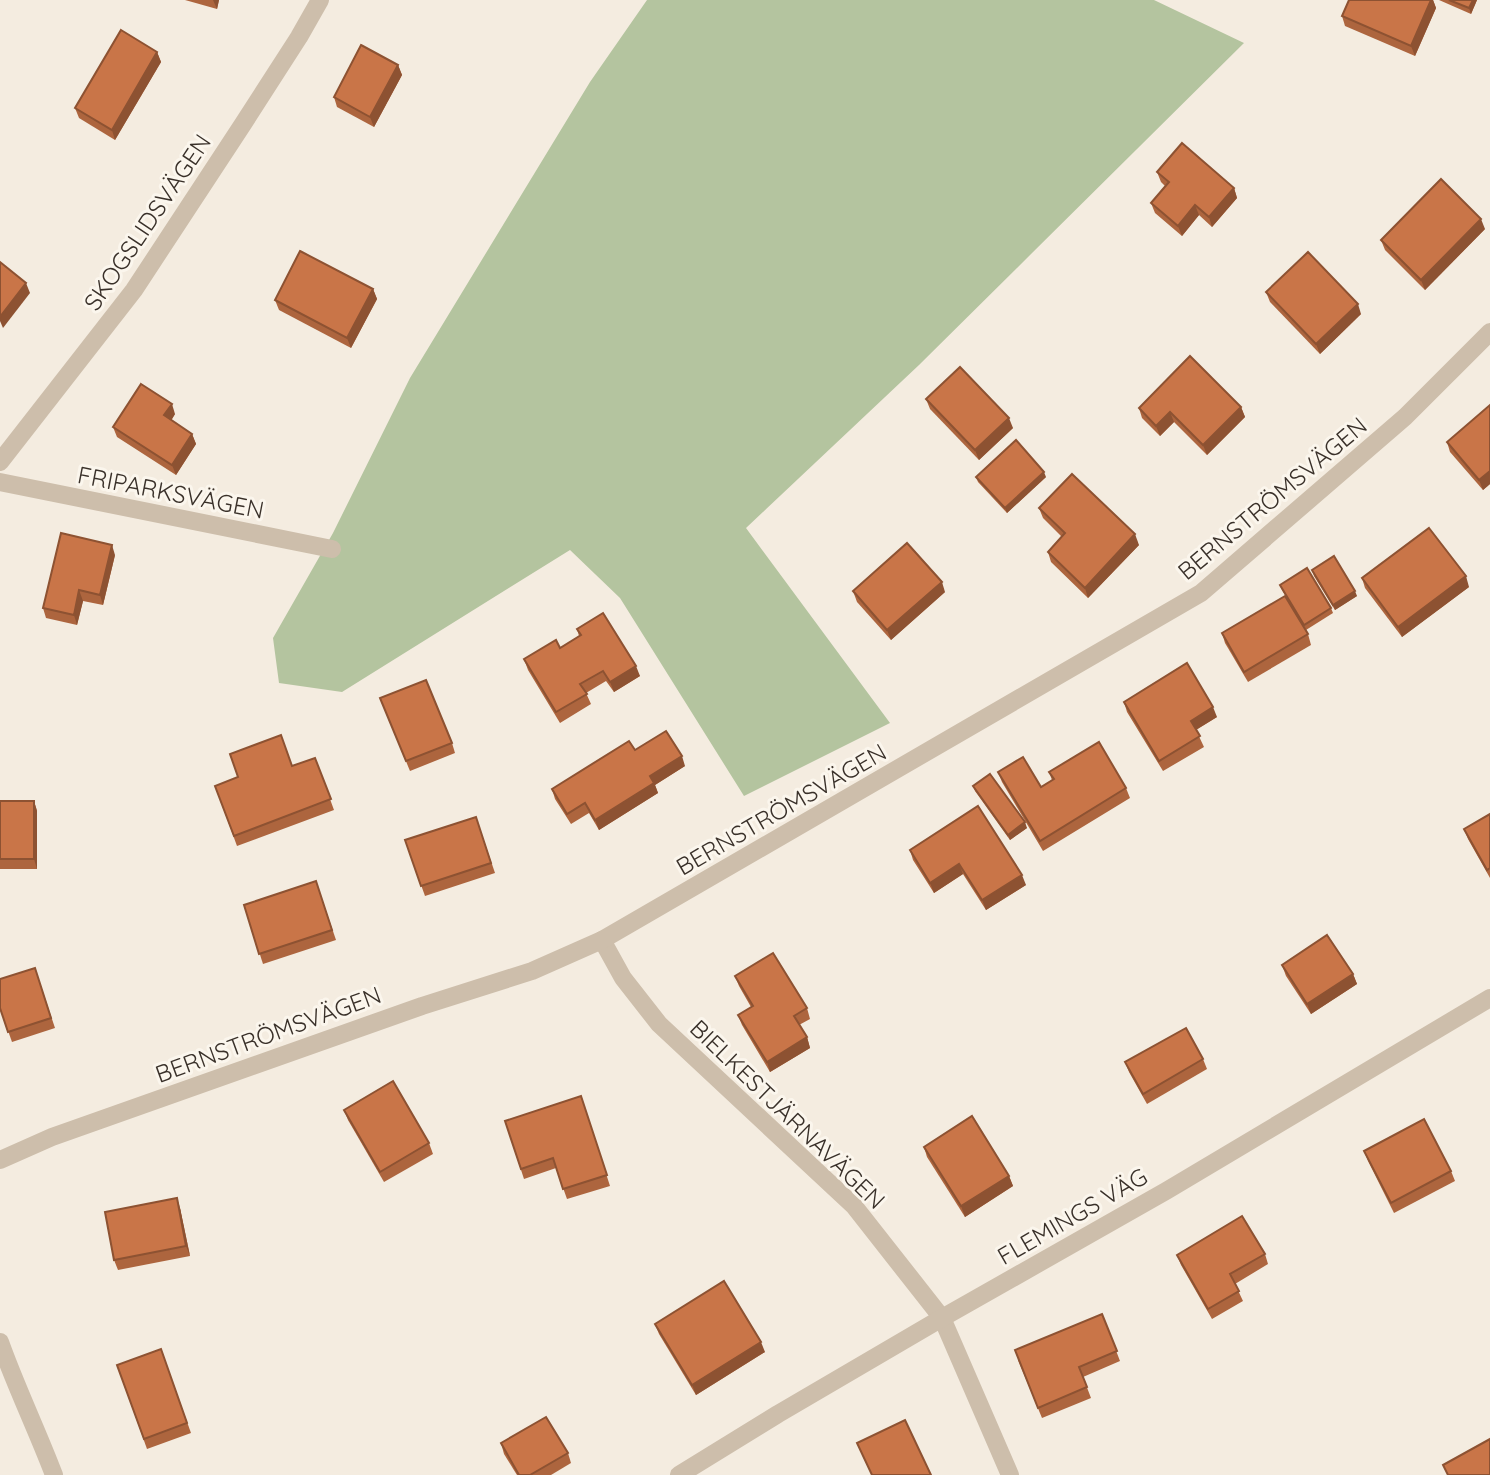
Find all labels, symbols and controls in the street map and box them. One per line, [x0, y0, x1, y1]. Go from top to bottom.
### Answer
street label: SKOGSLIDSVÄGEN [77, 128, 217, 316]
street label: BERNSTRÖMSVÄGEN [1171, 410, 1373, 586]
street label: FRIPARKSVÄGEN [75, 459, 267, 525]
street label: BERNSTRÖMSVÄGEN [670, 737, 892, 881]
street label: BERNSTRÖMSVÄGEN [151, 979, 385, 1089]
street label: BIELKESTJÄRNAVÄGEN [684, 1013, 892, 1215]
street label: FLEMINGS VÄG [992, 1161, 1152, 1271]

